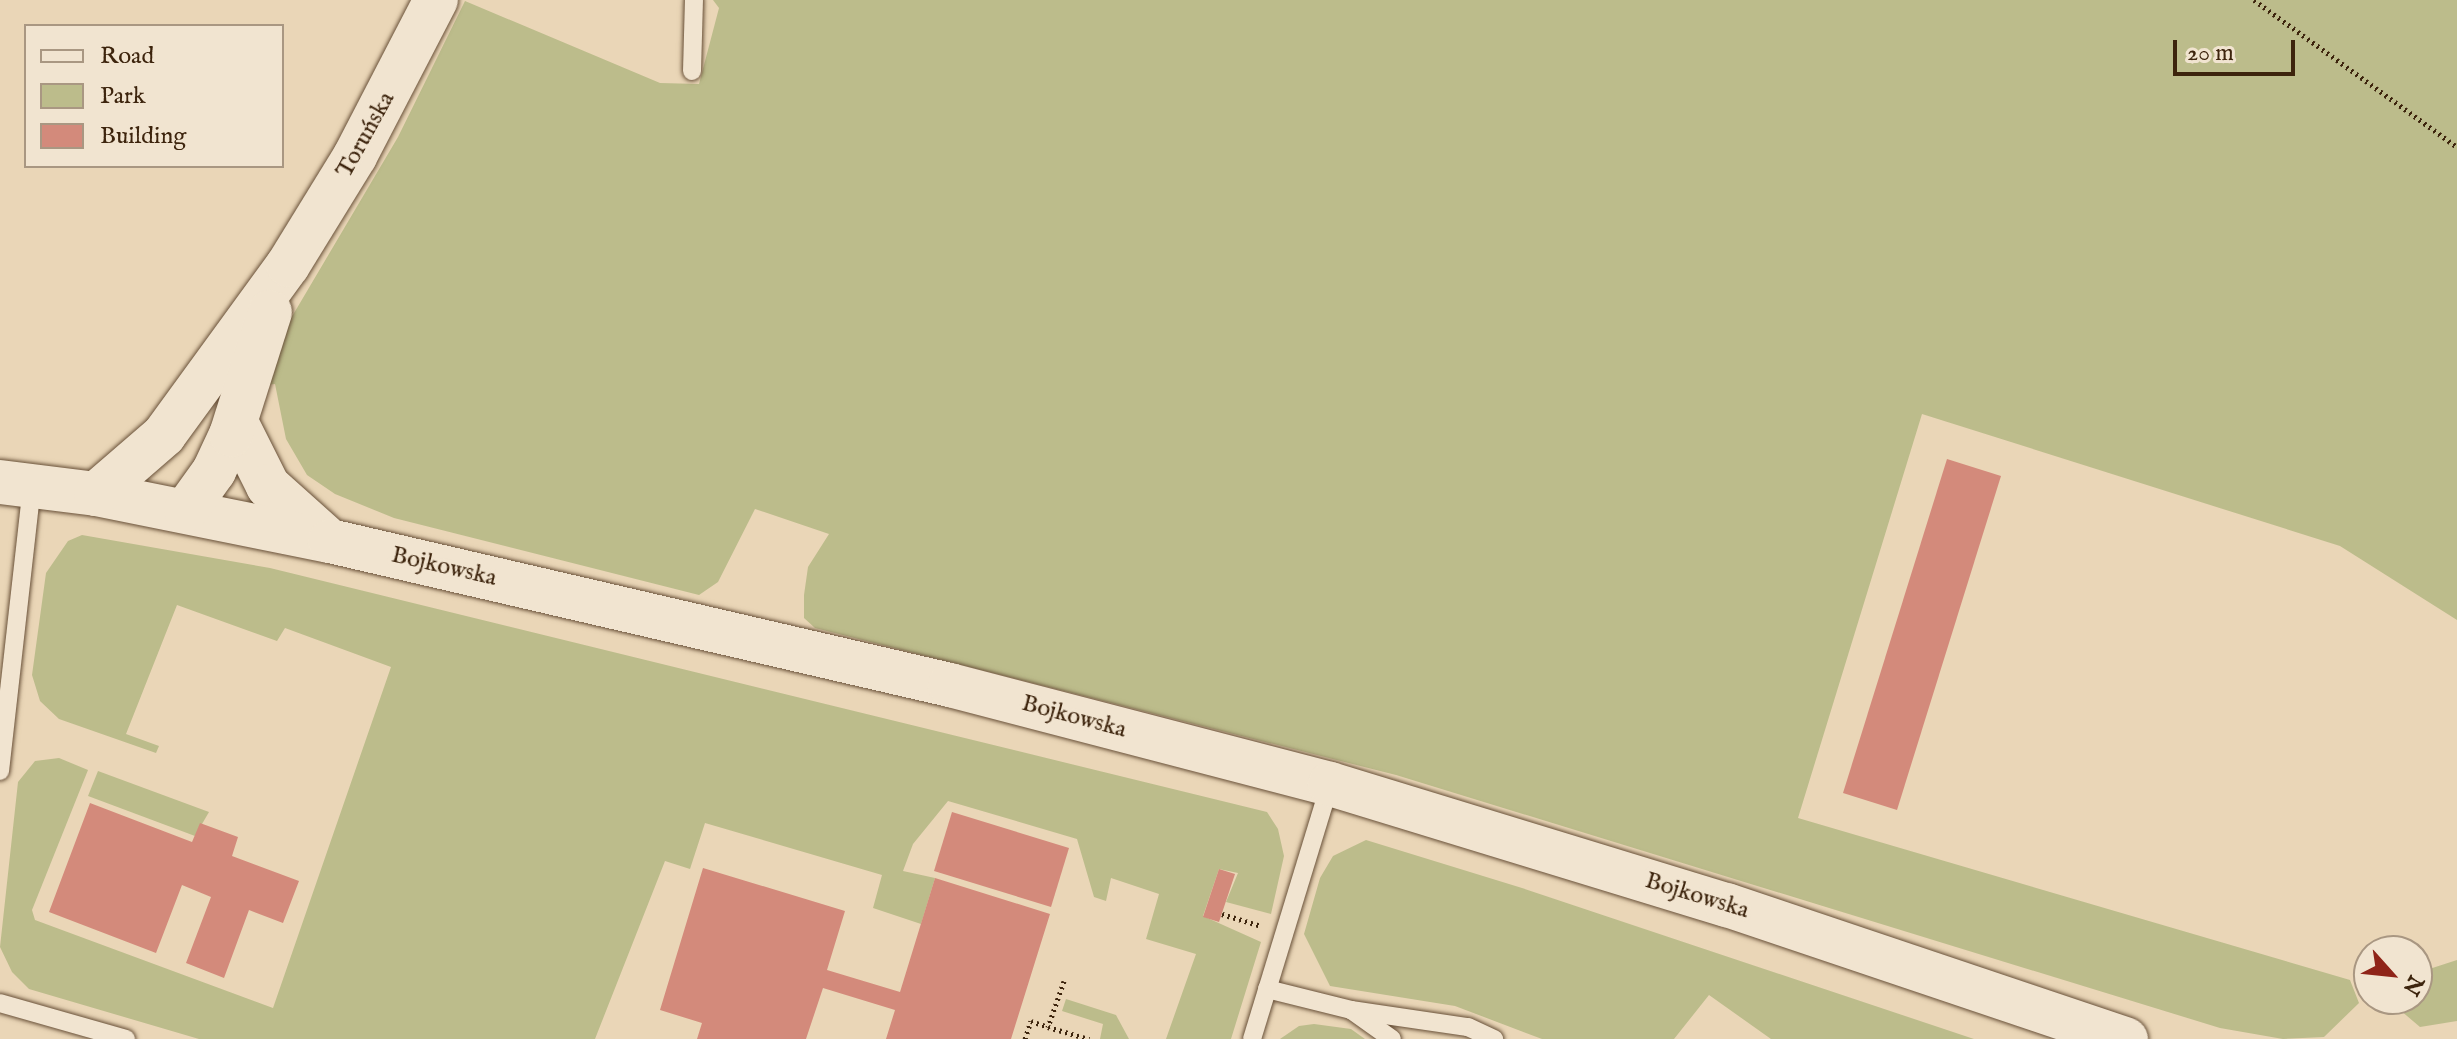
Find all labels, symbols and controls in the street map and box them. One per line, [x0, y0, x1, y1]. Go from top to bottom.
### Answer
legend [24, 24, 284, 168]
scale bar [2177, 24, 2299, 74]
text: 20 m [2187, 38, 2234, 69]
text: Road [100, 41, 154, 72]
text: Park [100, 81, 146, 112]
street label: Toruńska [331, 87, 401, 183]
text: Building [100, 121, 186, 152]
street label: Bojkowska [389, 541, 499, 593]
street label: Bojkowska [1019, 689, 1129, 745]
street label: Bojkowska [1642, 867, 1752, 925]
north arrow [2353, 935, 2433, 1015]
text: N [2396, 970, 2429, 1000]

